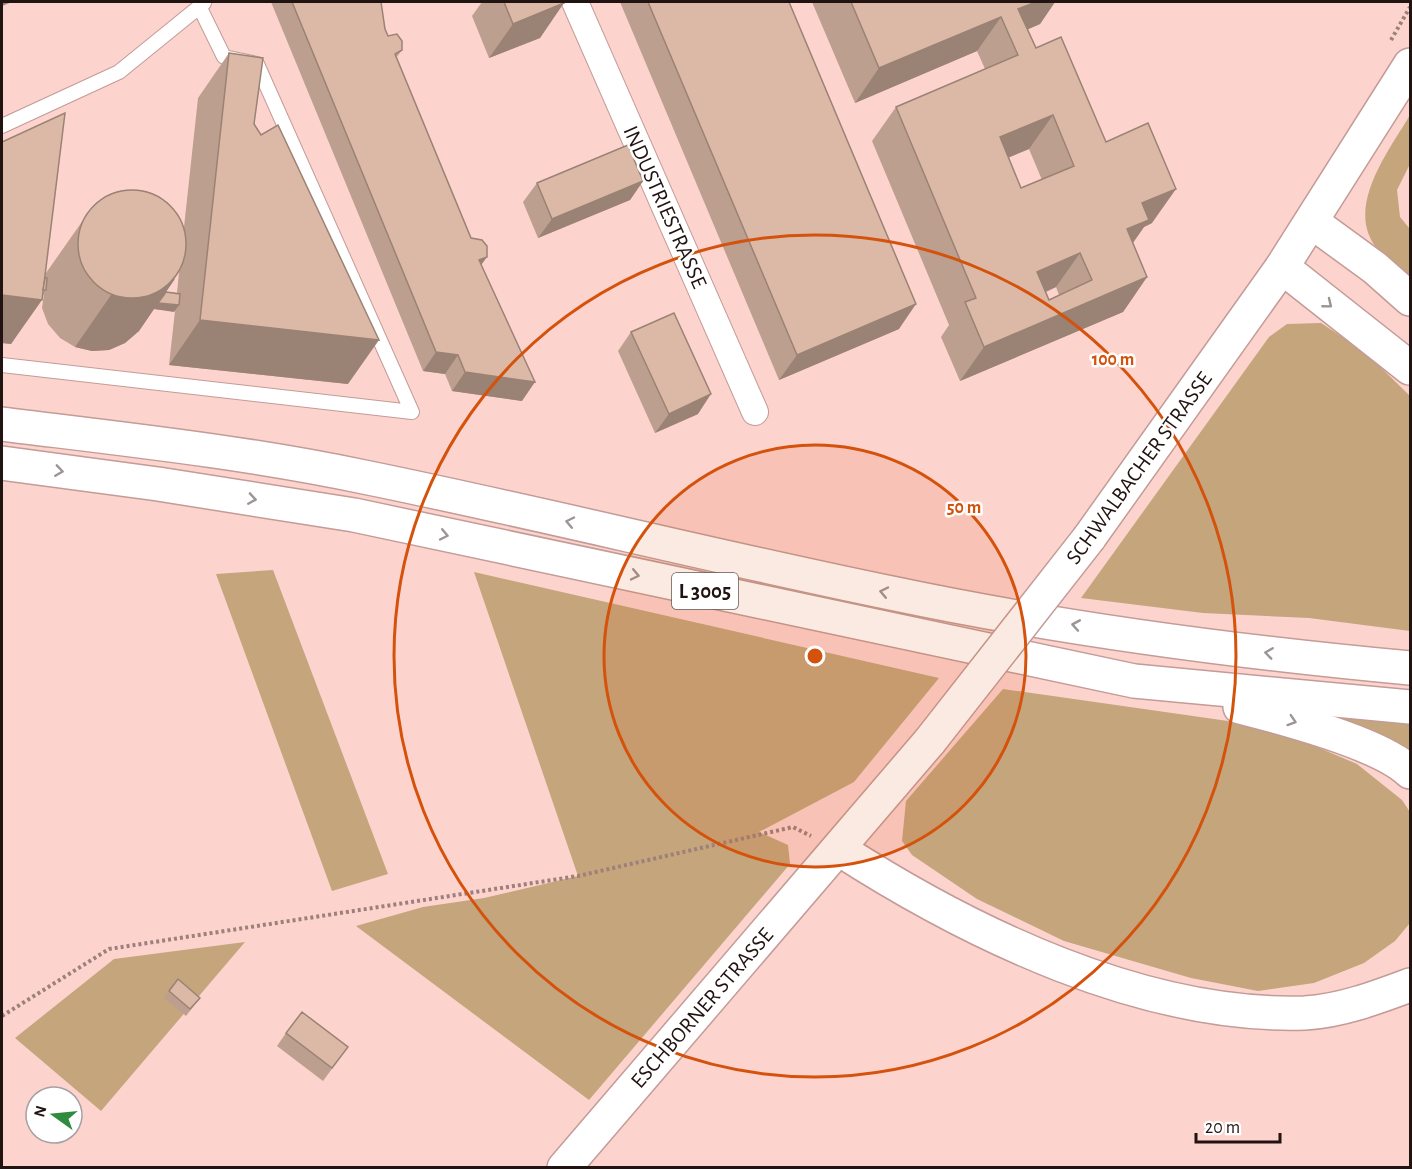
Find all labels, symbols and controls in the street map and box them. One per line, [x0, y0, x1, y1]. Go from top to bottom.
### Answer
street label: INDUSTRIESTRASSE [619, 122, 711, 292]
one-way arrow [1321, 297, 1332, 308]
text: 100 m [1092, 351, 1134, 369]
street label: SCHWALBACHER STRASSE [1062, 367, 1216, 568]
one-way arrow [55, 464, 64, 476]
one-way arrow [247, 492, 257, 505]
text: 50 m [947, 499, 981, 517]
one-way arrow [566, 517, 576, 530]
one-way arrow [439, 527, 449, 540]
one-way arrow [629, 568, 639, 581]
road number: L 3005 [672, 573, 738, 609]
one-way arrow [879, 586, 889, 599]
one-way arrow [1071, 619, 1081, 632]
centre of rings [805, 646, 825, 666]
one-way arrow [1264, 648, 1273, 660]
one-way arrow [1286, 714, 1297, 727]
street label: ESCHBORNER STRASSE [627, 923, 777, 1092]
north arrow [24, 1085, 84, 1145]
text: N [31, 1104, 50, 1119]
scale bar [1196, 1106, 1280, 1144]
text: 20 m [1205, 1119, 1240, 1137]

